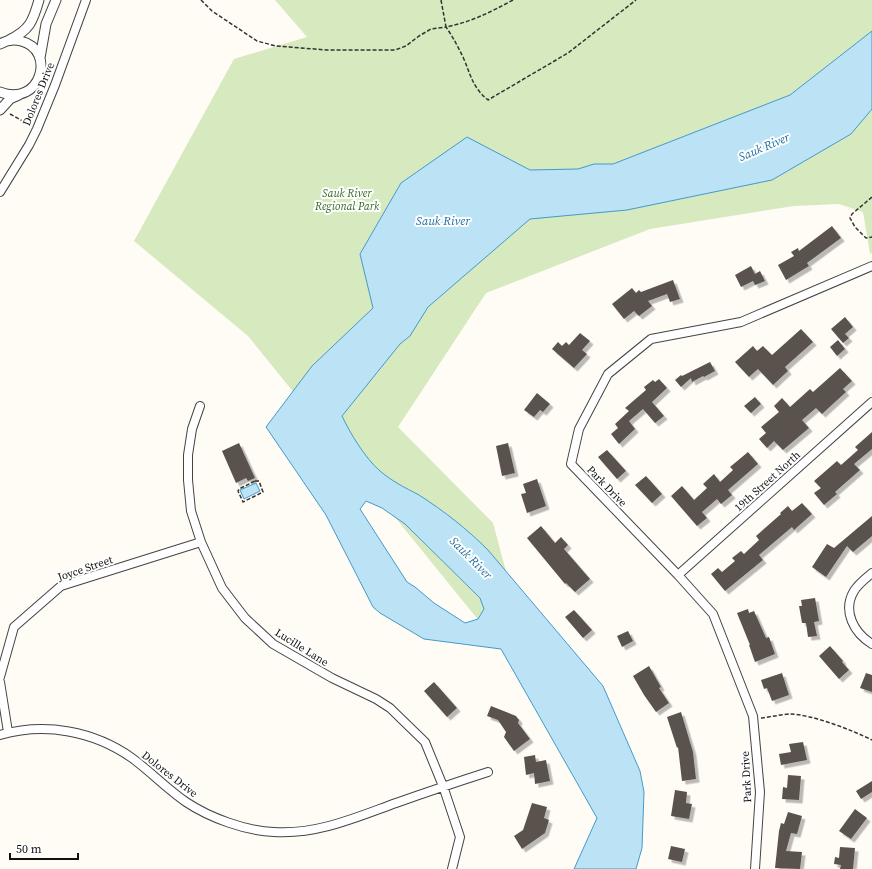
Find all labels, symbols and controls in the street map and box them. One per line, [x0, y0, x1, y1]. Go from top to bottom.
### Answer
street label: Dolores Drive [19, 60, 58, 128]
water label: Sauk River [736, 129, 793, 165]
park label: Sauk River Regional Park [314, 186, 380, 214]
water label: Sauk River [416, 213, 471, 229]
street label: 19th Street North [731, 448, 804, 515]
street label: Park Drive [583, 463, 630, 510]
water label: Sauk River [446, 533, 497, 584]
street label: Joyce Street [55, 552, 115, 585]
street label: Lucille Lane [272, 625, 332, 670]
street label: Dolores Drive [139, 748, 201, 801]
street label: Park Drive [738, 750, 755, 803]
scale bar [10, 835, 78, 861]
text: 50 m [16, 841, 42, 857]

